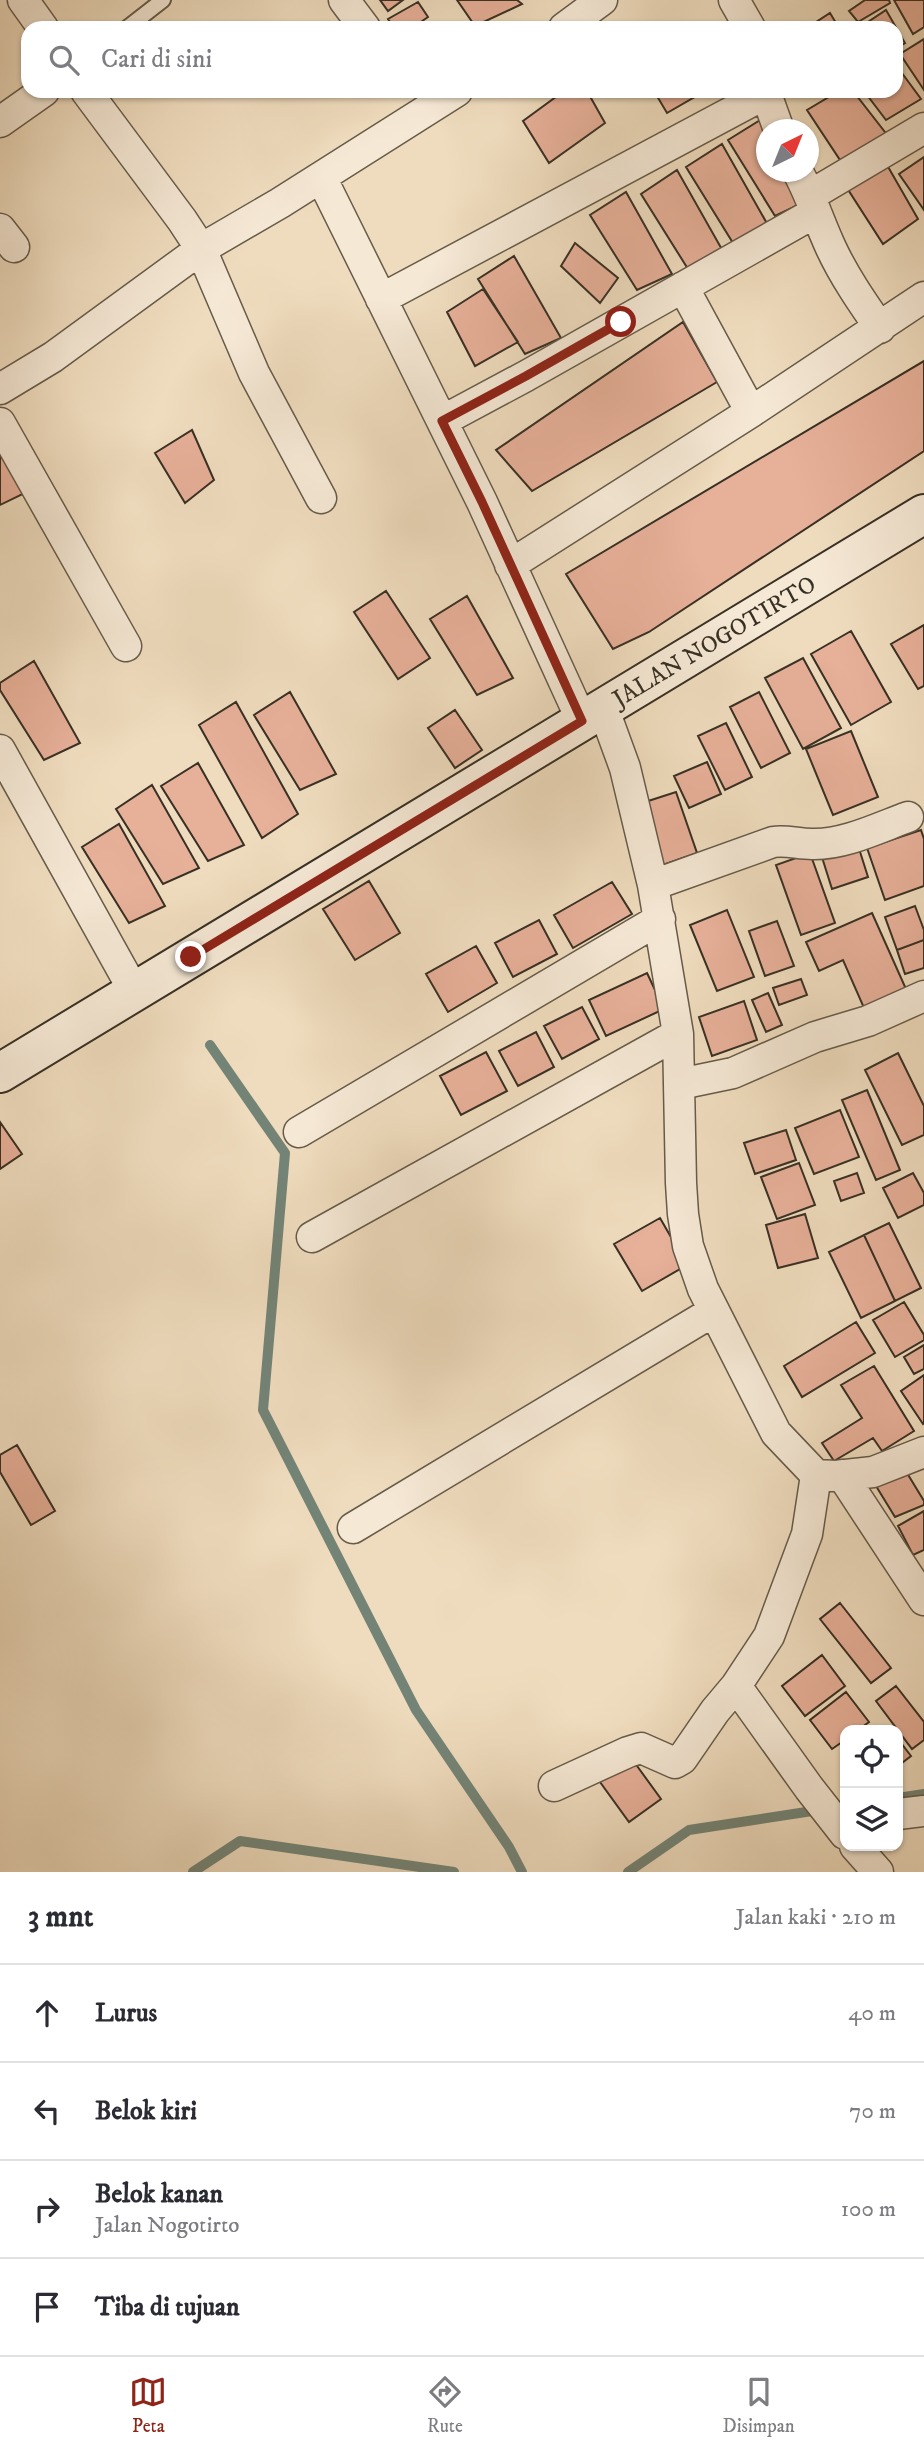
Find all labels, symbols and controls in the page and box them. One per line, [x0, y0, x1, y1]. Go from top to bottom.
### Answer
search box [21, 21, 903, 98]
icon: search [45, 41, 83, 79]
text: Cari di sini [101, 43, 212, 76]
north arrow [756, 119, 819, 182]
route start [605, 306, 636, 337]
street label: JALAN NOGOTIRTO [606, 569, 822, 715]
route end [175, 941, 206, 972]
map controls [840, 1725, 903, 1851]
button: locate [840, 1725, 903, 1788]
button: layers [840, 1788, 903, 1851]
text: 3 mnt [28, 1899, 93, 1936]
text: Jalan kaki · 210 m [736, 1903, 896, 1932]
icon: ahead [28, 1994, 66, 2032]
text: Lurus [95, 1997, 157, 2030]
text: 40 m [848, 1999, 896, 2028]
icon: left [28, 2092, 66, 2130]
text: Belok kiri [95, 2095, 197, 2128]
text: 70 m [849, 2097, 896, 2126]
text: Belok kanan [95, 2178, 223, 2211]
icon: right [28, 2190, 66, 2228]
text: 100 m [841, 2195, 896, 2224]
text: Jalan Nogotirto [95, 2211, 239, 2240]
icon: arrive [28, 2288, 66, 2326]
text: Tiba di tujuan [95, 2291, 240, 2324]
tab: Peta [129, 2373, 167, 2438]
tab: Rute [426, 2373, 464, 2438]
tab: Disimpan [723, 2373, 795, 2438]

